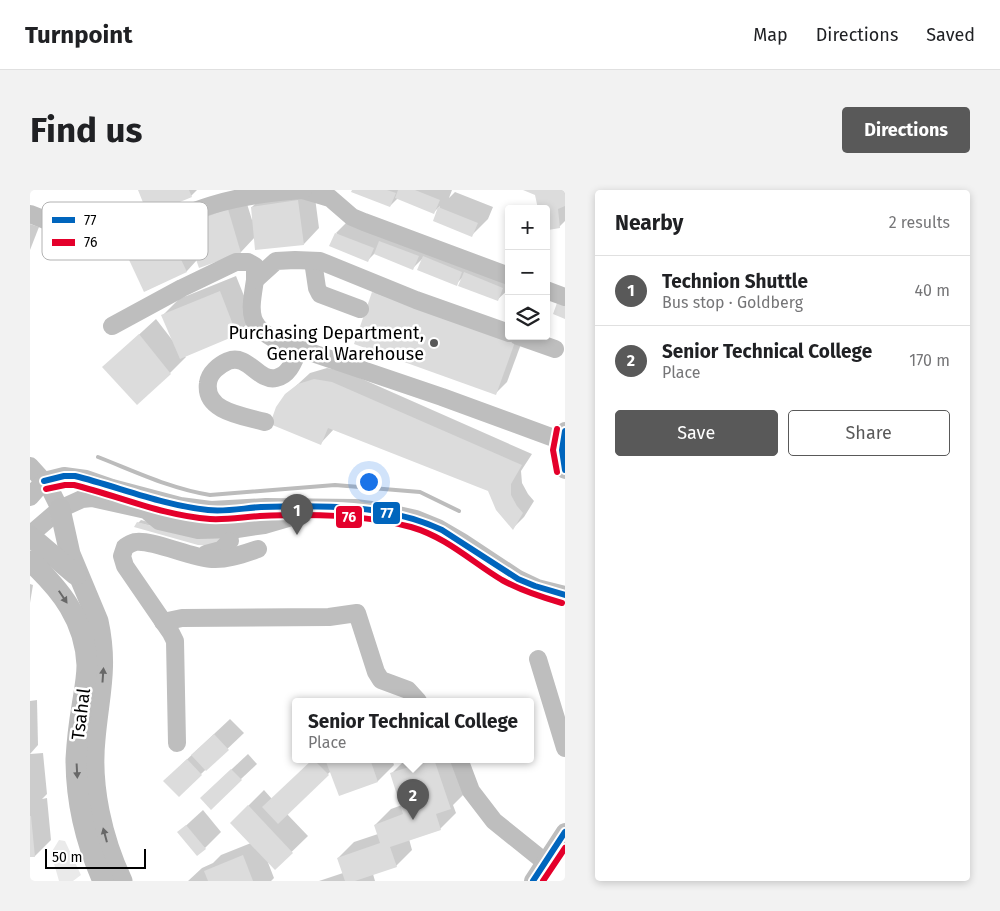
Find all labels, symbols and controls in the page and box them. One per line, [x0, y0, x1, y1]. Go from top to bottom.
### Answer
text: Turnpoint [25, 21, 132, 49]
text: Map [753, 24, 788, 46]
text: Directions [816, 24, 898, 46]
text: Saved [926, 24, 975, 46]
button: Directions [842, 107, 970, 153]
text: Find us [30, 109, 142, 151]
legend [42, 202, 208, 260]
map controls [505, 205, 550, 340]
button: + [505, 205, 550, 250]
text: Nearby [615, 210, 683, 236]
text: 77 [84, 212, 96, 229]
text: 2 results [889, 213, 950, 232]
text: 76 [84, 234, 97, 251]
button: − [505, 250, 550, 295]
text: Technion Shuttle [662, 270, 808, 293]
text: 1 [627, 281, 635, 300]
text: 40 m [915, 281, 950, 300]
text: Bus stop · Goldberg [662, 293, 803, 312]
button: layers [505, 295, 550, 340]
place label: Purchasing Department, General Warehouse [228, 322, 424, 365]
marker: Purchasing Department, General Warehouse [428, 337, 440, 349]
text: Senior Technical College [662, 340, 872, 363]
text: 2 [627, 351, 635, 370]
text: 170 m [909, 351, 950, 370]
text: Place [662, 363, 701, 382]
button: Save [615, 410, 778, 456]
button: Share [788, 410, 950, 456]
your location [356, 469, 382, 495]
pin: 1 [281, 494, 313, 535]
line badge: 77 [372, 501, 401, 525]
line badge: 76 [335, 505, 363, 529]
text: 77 [380, 505, 394, 522]
text: 76 [342, 509, 356, 526]
one-way arrow [58, 590, 68, 604]
one-way arrow [99, 666, 107, 682]
street label: Tsahal [67, 687, 95, 741]
popup [292, 698, 534, 763]
text: Senior Technical College [308, 710, 518, 733]
text: Place [308, 733, 346, 752]
one-way arrow [73, 763, 81, 779]
pin: 2 [397, 779, 429, 820]
one-way arrow [101, 828, 109, 843]
scale bar [45, 846, 146, 869]
text: 50 m [52, 849, 83, 866]

